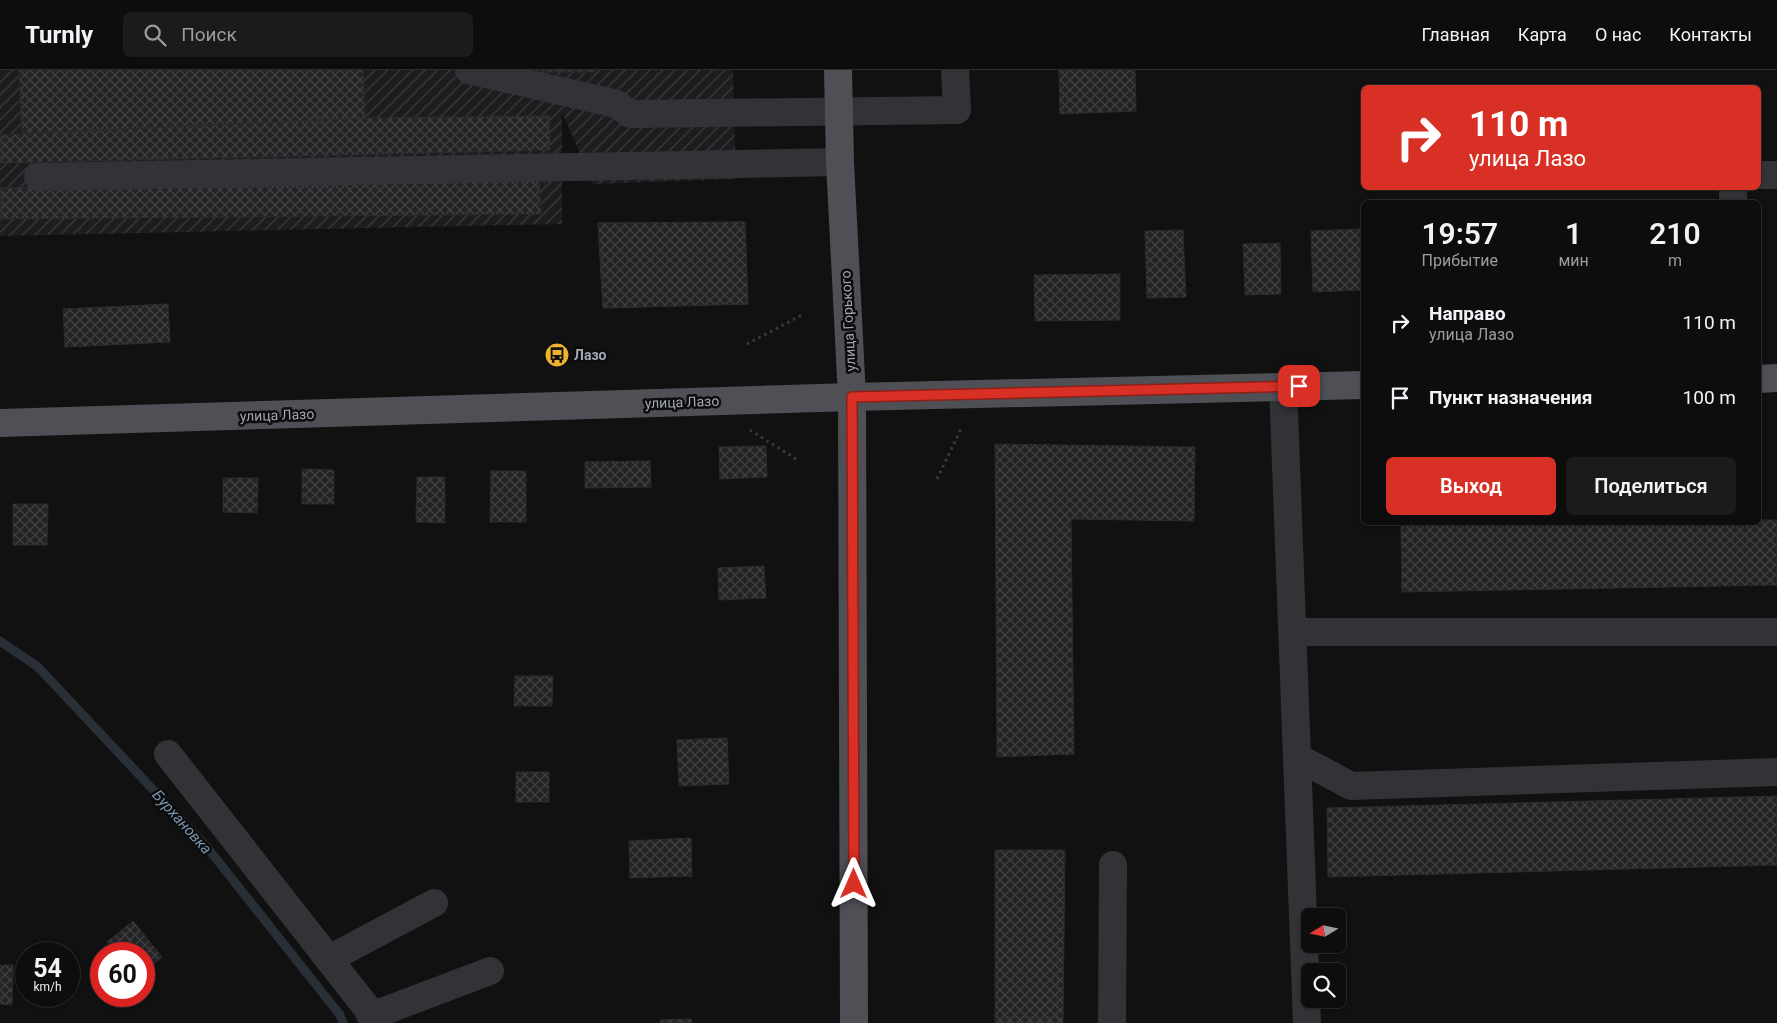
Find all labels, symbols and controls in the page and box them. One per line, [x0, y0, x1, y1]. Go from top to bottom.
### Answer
search box [123, 12, 473, 57]
text: Turnly [25, 21, 93, 49]
icon: search [141, 21, 169, 49]
text: Поиск [181, 23, 237, 46]
text: Главная [1421, 24, 1490, 45]
text: Карта [1518, 24, 1567, 45]
text: О нас [1595, 24, 1641, 45]
text: Контакты [1669, 24, 1752, 45]
text: 110 m [1469, 104, 1568, 145]
icon: right [1386, 105, 1451, 170]
text: улица Лазо [1469, 146, 1586, 171]
text: 19:57 [1421, 216, 1498, 251]
text: 1 [1565, 216, 1582, 251]
text: 210 [1649, 216, 1701, 251]
text: Прибытие [1422, 251, 1498, 270]
text: мин [1558, 251, 1589, 270]
text: m [1668, 251, 1682, 270]
street label: улица Горького [837, 270, 859, 372]
text: Направо [1429, 302, 1506, 325]
icon: right [1386, 309, 1414, 337]
text: 110 m [1683, 311, 1736, 334]
text: улица Лазо [1429, 325, 1514, 344]
bus stop icon: Лазо [544, 342, 570, 368]
place label: Лазо [574, 347, 607, 363]
pin [1278, 365, 1320, 407]
icon: arrive [1285, 372, 1313, 400]
icon: arrive [1386, 384, 1414, 412]
text: Пункт назначения [1429, 386, 1592, 409]
text: 100 m [1683, 386, 1736, 409]
street label: улица Лазо [644, 393, 720, 411]
street label: улица Лазо [239, 406, 315, 424]
button: Выход [1386, 457, 1556, 515]
button: Поделиться [1566, 457, 1736, 515]
water label: Бурхановка [148, 786, 216, 858]
position arrow [827, 857, 879, 909]
north arrow [1301, 908, 1346, 952]
map controls [1301, 908, 1346, 1008]
speed limit sign: 60 [90, 942, 155, 1007]
text: 54 [33, 954, 62, 983]
button: search [1301, 963, 1346, 1008]
text: km/h [33, 980, 62, 994]

